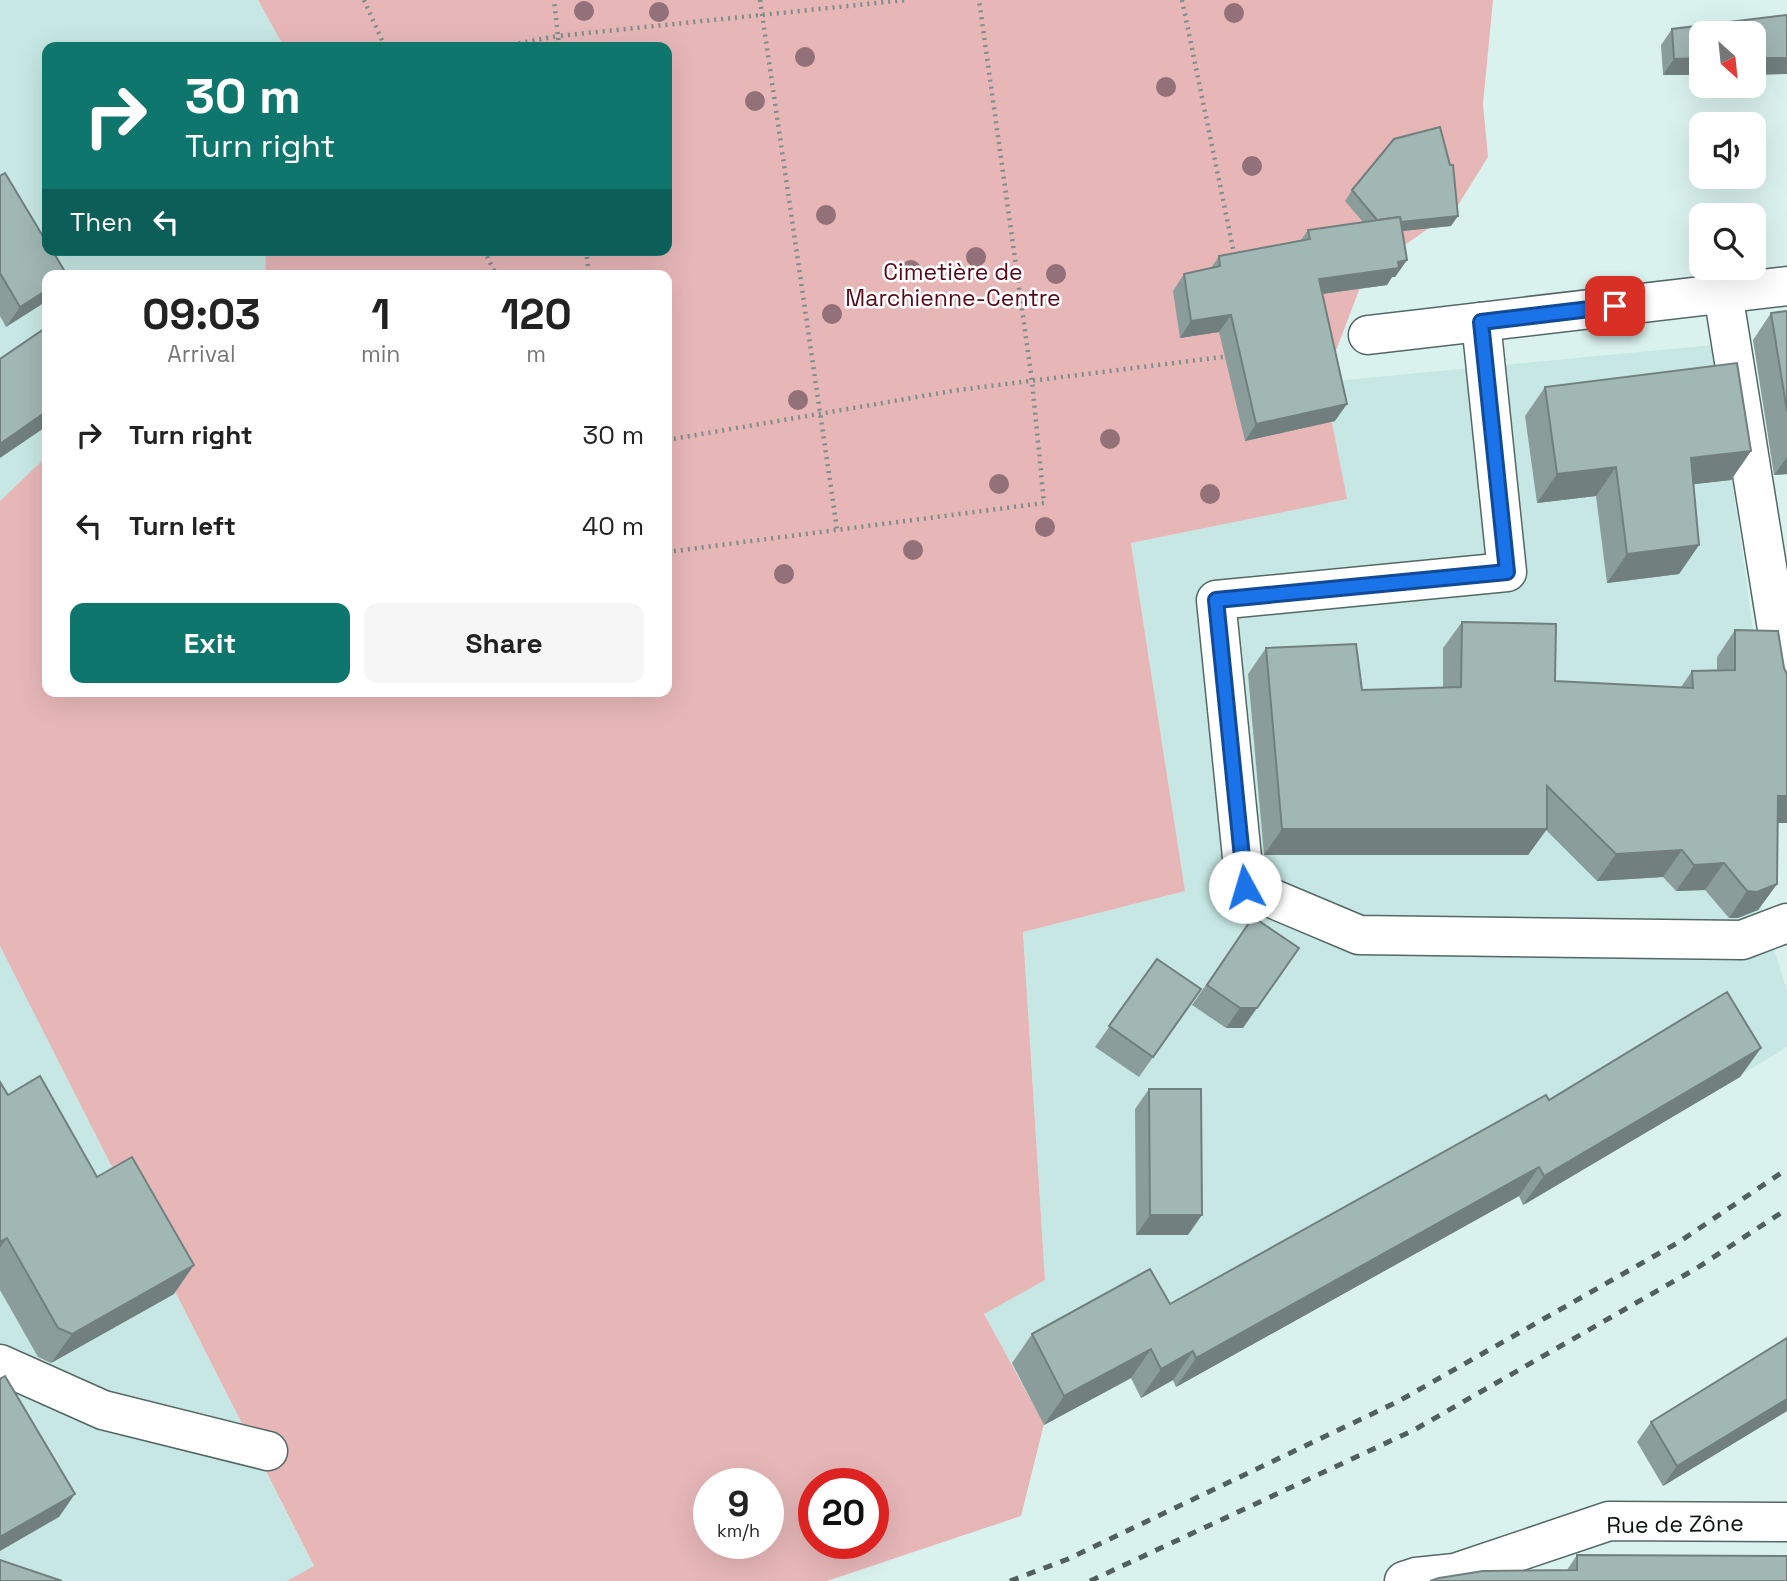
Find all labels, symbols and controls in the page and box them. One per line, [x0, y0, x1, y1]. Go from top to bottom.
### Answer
north arrow [1689, 21, 1766, 98]
map controls [1689, 21, 1766, 280]
text: 30 m [185, 65, 301, 127]
icon: right [70, 70, 161, 161]
button: sound [1689, 112, 1766, 189]
text: Turn right [185, 126, 335, 166]
icon: left [147, 203, 185, 241]
button: search [1689, 203, 1766, 280]
text: Then [70, 205, 133, 239]
park label: Cimetière de Marchienne-Centre [845, 257, 1061, 313]
pin [1585, 276, 1645, 336]
icon: arrive [1596, 287, 1634, 325]
text: 09:03 [142, 288, 261, 341]
text: 1 [371, 288, 390, 341]
text: 120 [501, 288, 572, 341]
text: Arrival [167, 339, 236, 369]
text: min [361, 339, 400, 369]
text: m [526, 339, 546, 369]
icon: right [70, 416, 108, 454]
text: Turn right [129, 418, 253, 452]
text: 30 m [583, 418, 644, 452]
icon: left [70, 507, 108, 545]
text: Turn left [129, 509, 236, 543]
text: 40 m [582, 509, 644, 543]
button: Exit [70, 603, 350, 683]
button: Share [364, 603, 644, 683]
position arrow [1208, 850, 1282, 924]
speed limit sign: 20 [798, 1468, 889, 1559]
text: 9 [728, 1482, 749, 1526]
street label: Rue de Zône [1606, 1508, 1744, 1540]
text: km/h [717, 1519, 760, 1542]

